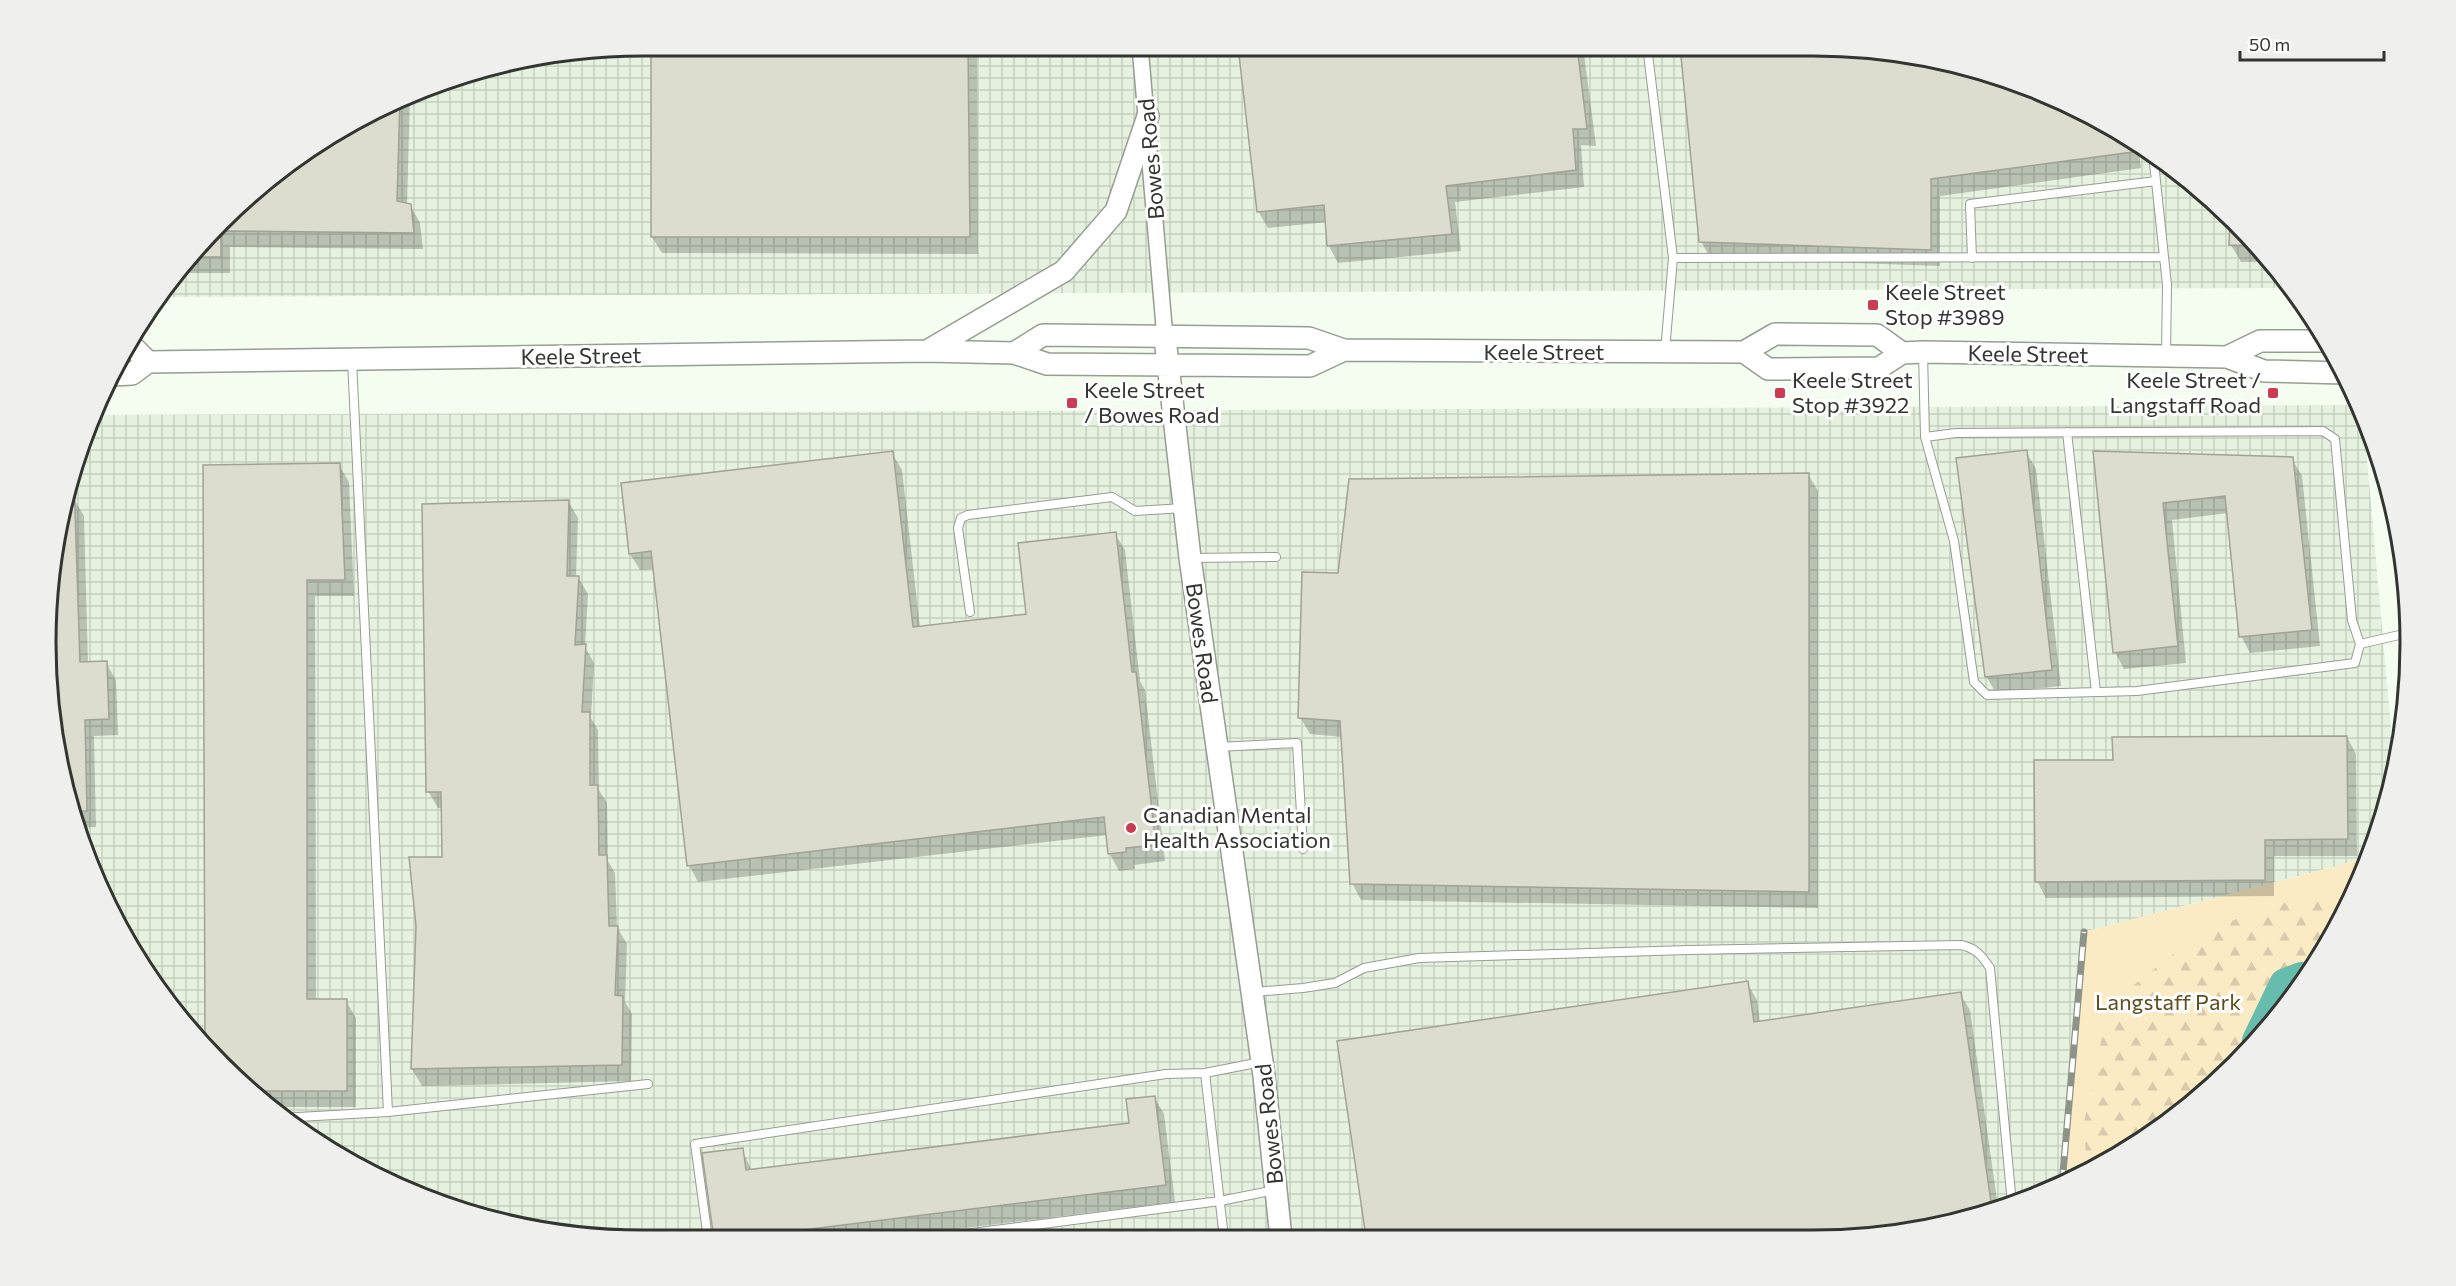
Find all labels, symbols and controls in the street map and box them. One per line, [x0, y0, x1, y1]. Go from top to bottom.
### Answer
scale bar [2240, 24, 2384, 62]
text: 50 m [2249, 33, 2290, 55]
street label: Bowes Road [1132, 97, 1169, 221]
place label: Keele Street Stop #3989 [1885, 278, 2006, 330]
marker: Keele Street Stop #3989 [1866, 298, 1880, 312]
street label: Keele Street [1484, 338, 1604, 365]
street label: Keele Street [1967, 339, 2089, 368]
street label: Keele Street [520, 341, 642, 370]
place label: Keele Street Stop #3922 [1792, 366, 1913, 418]
place label: Keele Street / Langstaff Road [2109, 366, 2261, 418]
place label: Keele Street / Bowes Road [1084, 376, 1219, 428]
marker: Keele Street Stop #3922 [1773, 386, 1787, 400]
marker: Keele Street / Langstaff Road [2266, 386, 2280, 400]
marker: Keele Street / Bowes Road [1065, 396, 1079, 410]
street label: Bowes Road [1181, 581, 1224, 705]
place label: Canadian Mental Health Association [1143, 801, 1331, 853]
marker: Canadian Mental Health Association [1124, 821, 1138, 835]
park label: Langstaff Park [2095, 988, 2241, 1015]
street label: Bowes Road [1249, 1062, 1288, 1186]

